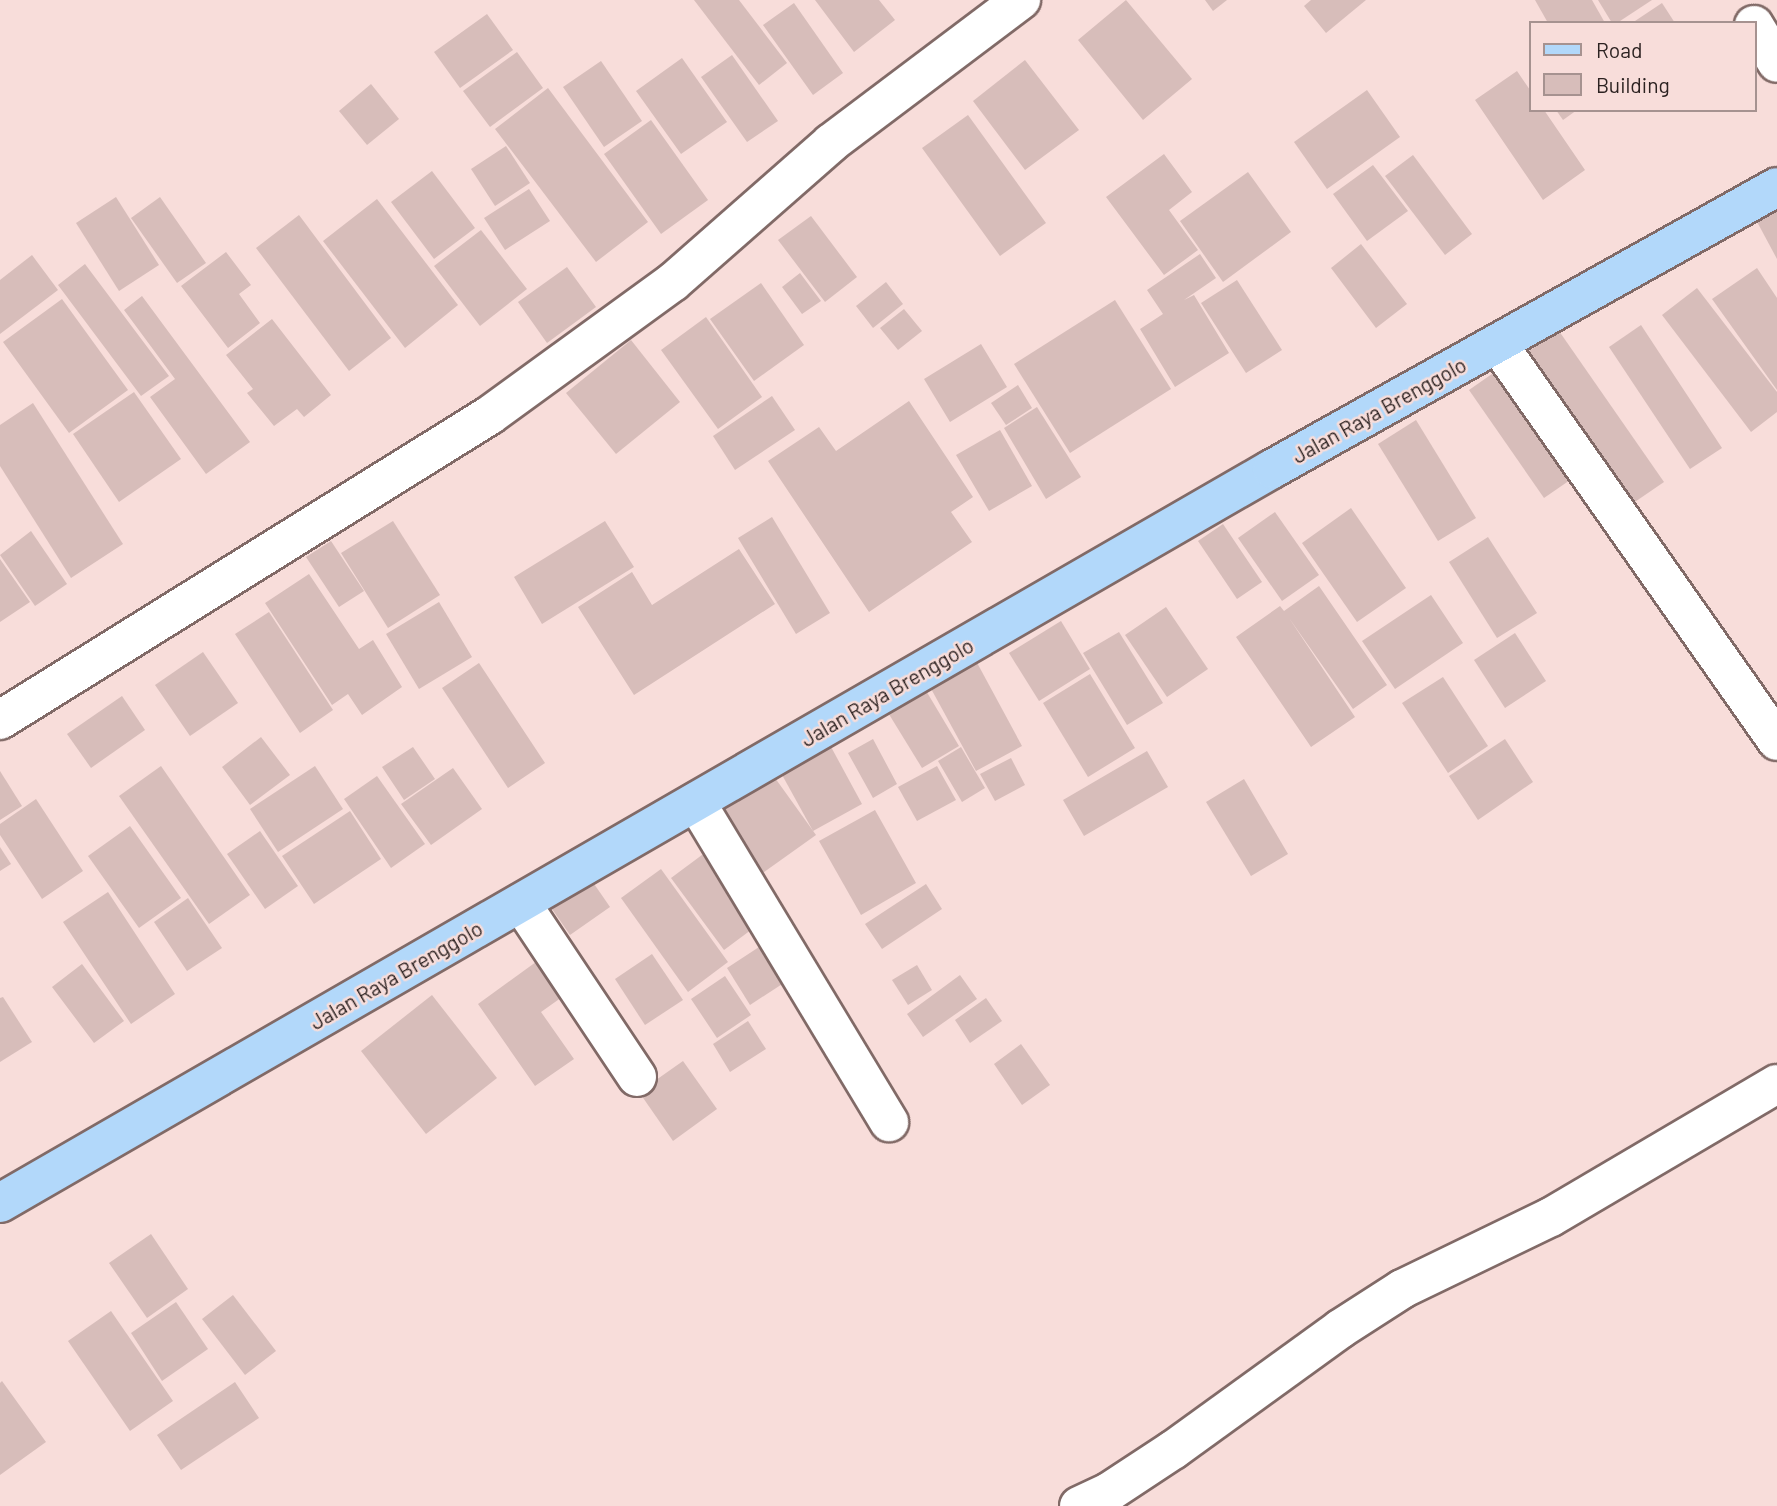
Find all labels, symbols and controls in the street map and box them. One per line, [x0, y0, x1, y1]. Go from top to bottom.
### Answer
legend [1528, 21, 1756, 112]
text: Road [1596, 37, 1642, 62]
text: Building [1596, 72, 1670, 97]
street label: Jalan Raya Brenggolo [1288, 352, 1470, 468]
street label: Jalan Raya Brenggolo [796, 632, 978, 752]
street label: Jalan Raya Brenggolo [305, 915, 487, 1035]

